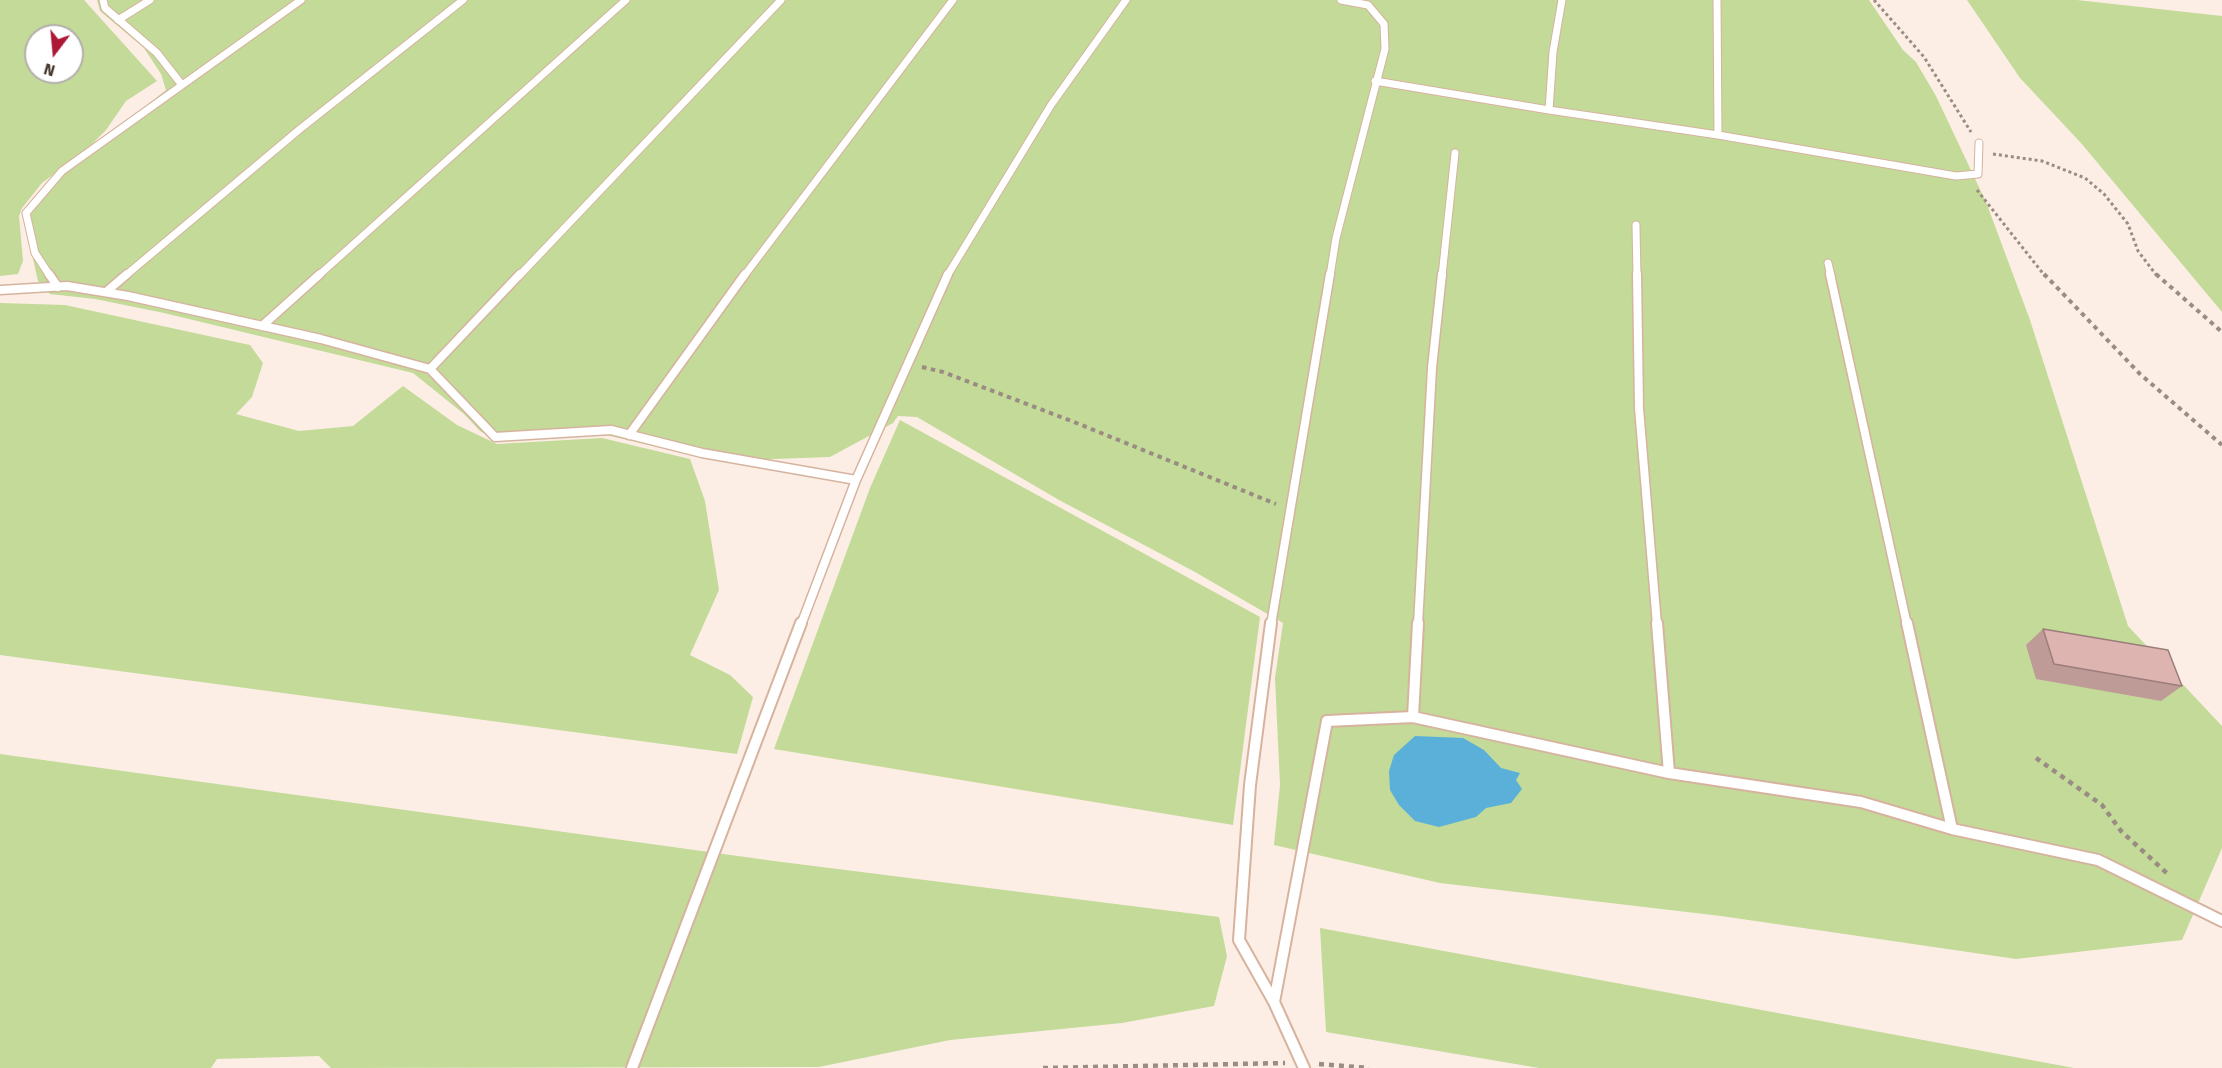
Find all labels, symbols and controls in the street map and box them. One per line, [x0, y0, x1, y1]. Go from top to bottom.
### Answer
north arrow [24, 24, 84, 84]
text: N [42, 59, 57, 80]

